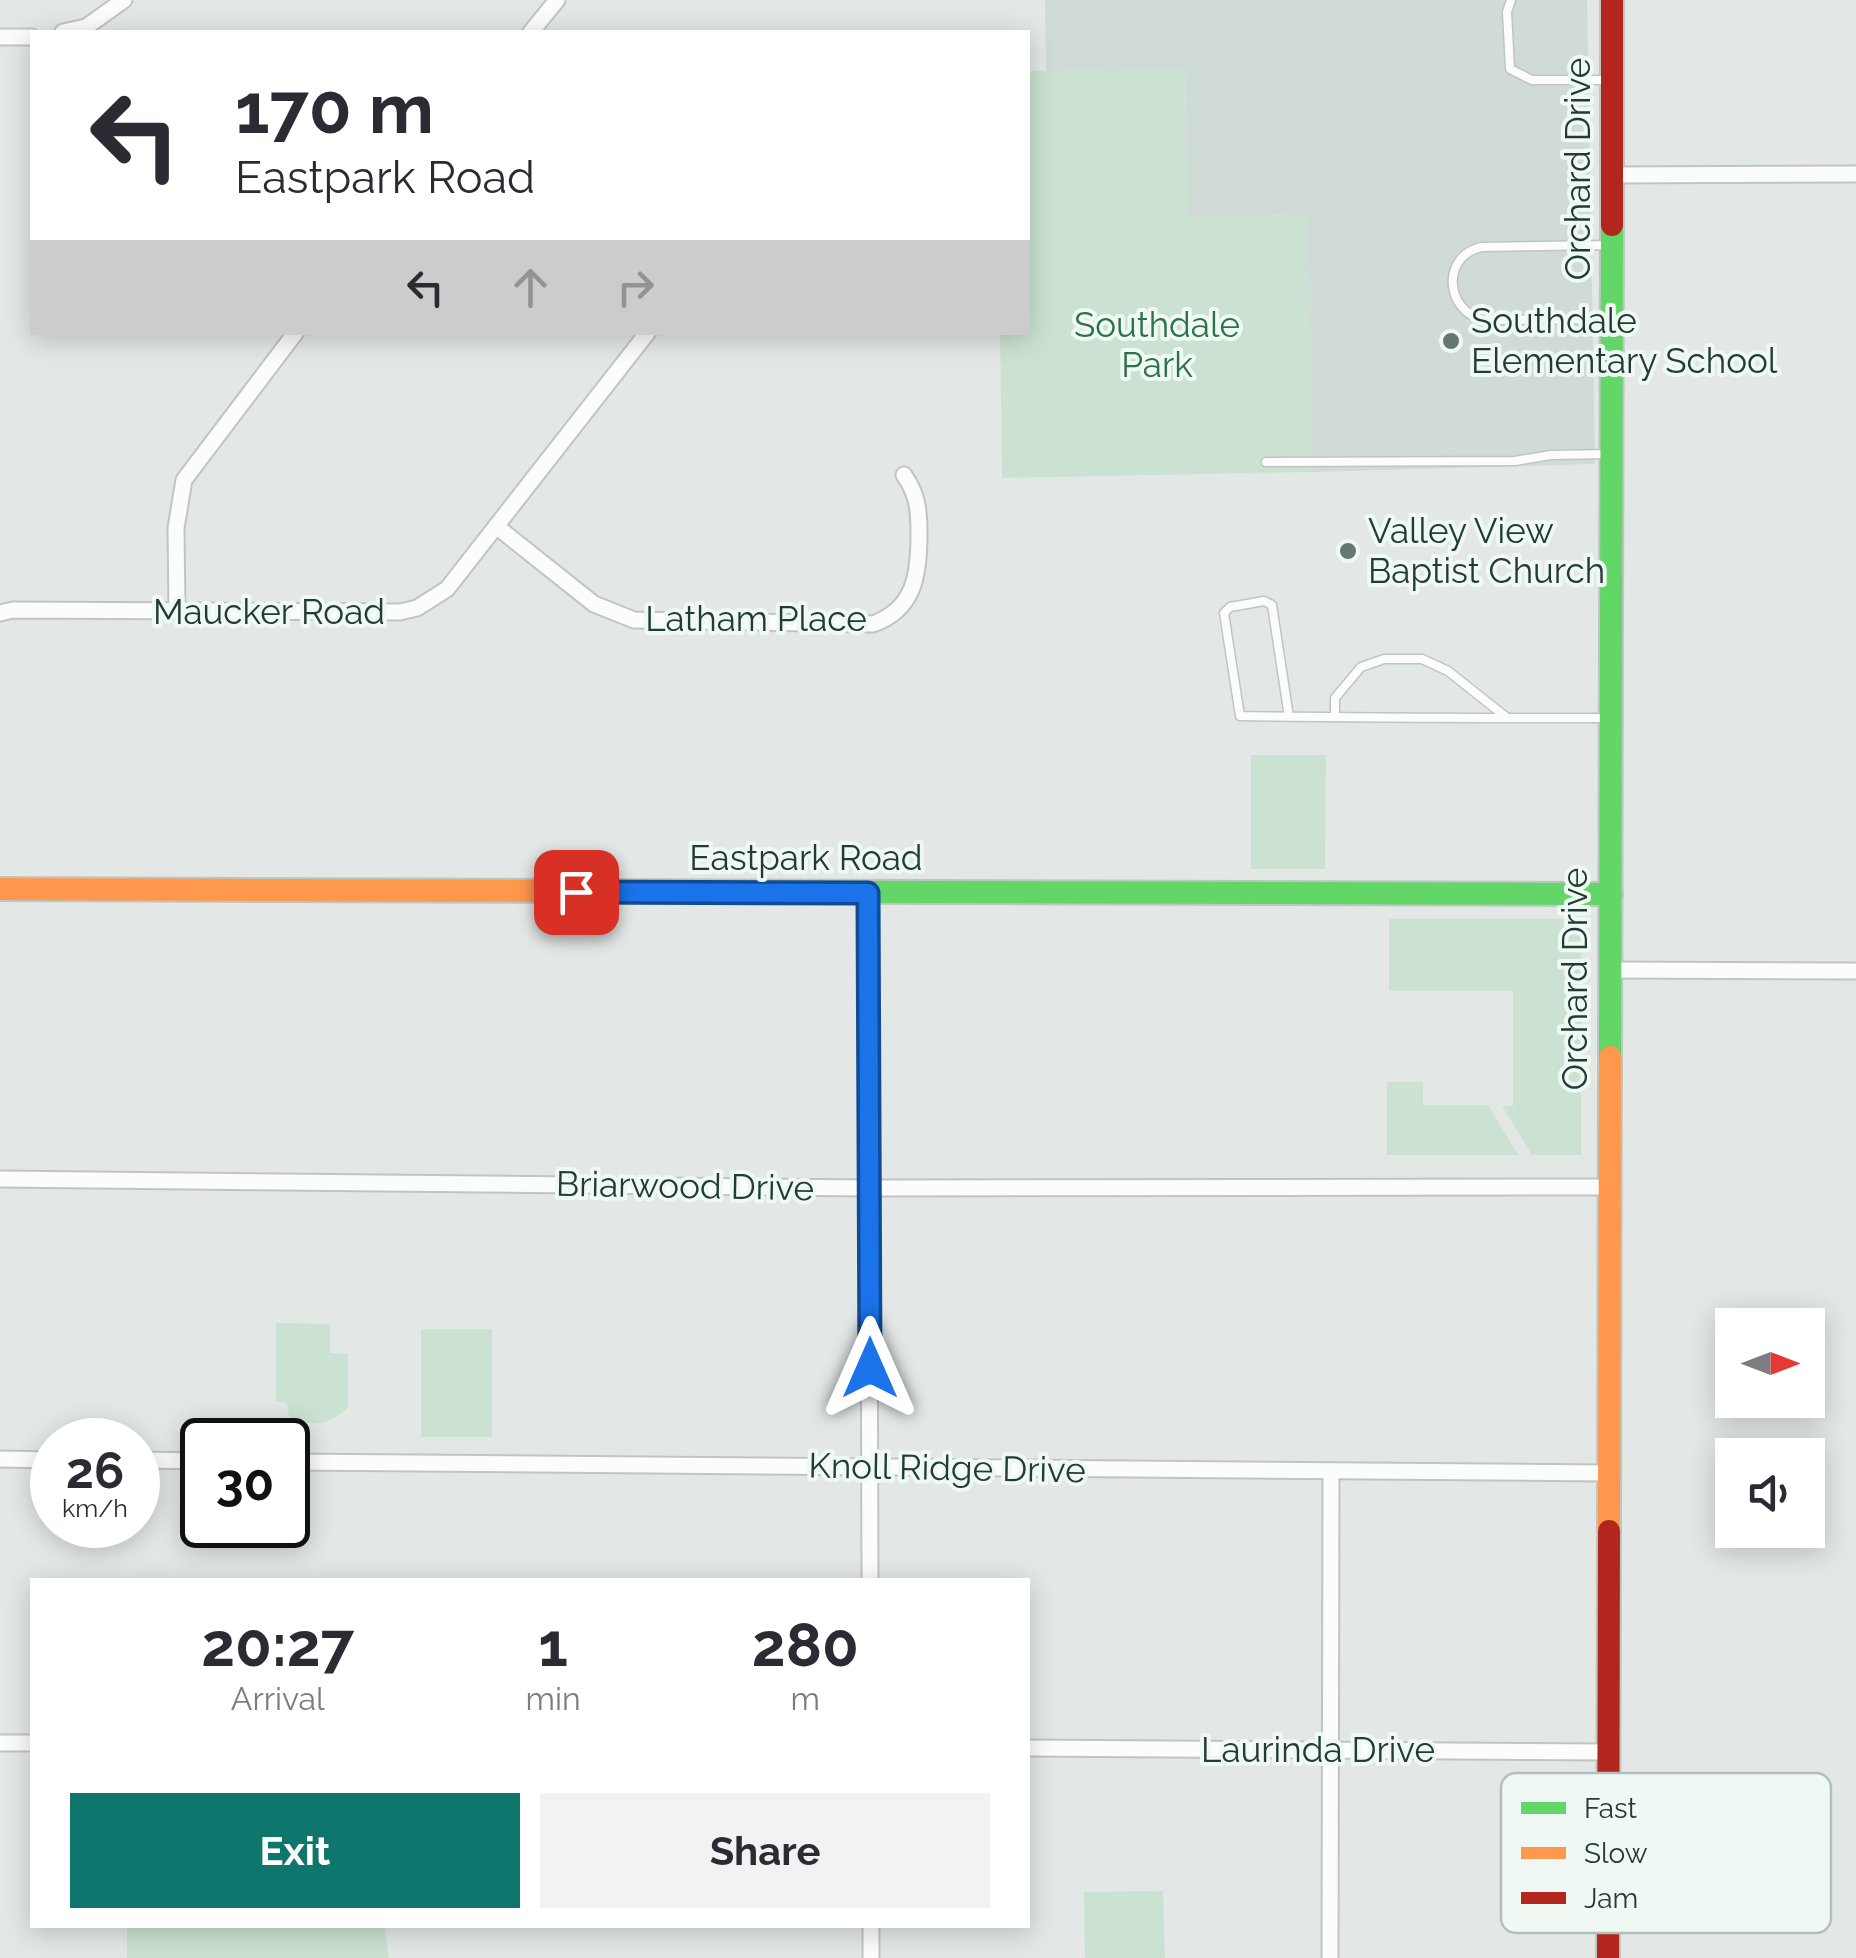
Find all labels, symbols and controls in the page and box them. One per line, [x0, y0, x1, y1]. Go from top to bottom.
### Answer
street label: Orchard Drive [1557, 58, 1598, 280]
text: 170 m [235, 67, 434, 149]
icon: left [70, 70, 200, 200]
text: Eastpark Road [235, 151, 535, 204]
icon: left [398, 260, 453, 315]
icon: ahead [503, 260, 558, 315]
icon: right [608, 260, 663, 315]
place label: Southdale Elementary School [1471, 300, 1778, 381]
park label: Southdale Park [1074, 304, 1240, 385]
marker: Southdale Elementary School [1440, 330, 1462, 352]
place label: Valley View Baptist Church [1368, 510, 1605, 591]
marker: Valley View Baptist Church [1337, 540, 1359, 562]
street label: Maucker Road [153, 591, 385, 632]
street label: Latham Place [645, 598, 867, 639]
street label: Eastpark Road [689, 837, 923, 878]
pin [534, 850, 619, 935]
icon: arrive [549, 865, 604, 920]
street label: Orchard Drive [1554, 868, 1595, 1090]
street label: Briarwood Drive [556, 1163, 814, 1208]
north arrow [1715, 1308, 1825, 1418]
map controls [1715, 1308, 1825, 1548]
position arrow [818, 1316, 922, 1420]
speed limit sign: 30 [180, 1418, 310, 1548]
button: sound [1715, 1438, 1825, 1548]
text: 26 [66, 1441, 124, 1500]
street label: Knoll Ridge Drive [808, 1445, 1086, 1490]
text: km/h [62, 1493, 128, 1523]
text: 20:27 [201, 1610, 354, 1680]
text: 1 [538, 1610, 568, 1680]
text: 280 [752, 1610, 859, 1680]
text: Arrival [231, 1680, 325, 1717]
text: min [526, 1680, 581, 1717]
text: m [791, 1680, 820, 1717]
street label: Laurinda Drive [1201, 1729, 1435, 1770]
legend [1501, 1773, 1831, 1933]
text: Fast [1584, 1792, 1637, 1825]
button: Exit [70, 1793, 520, 1908]
button: Share [540, 1793, 990, 1908]
text: Slow [1584, 1837, 1648, 1870]
text: Jam [1584, 1882, 1638, 1915]

